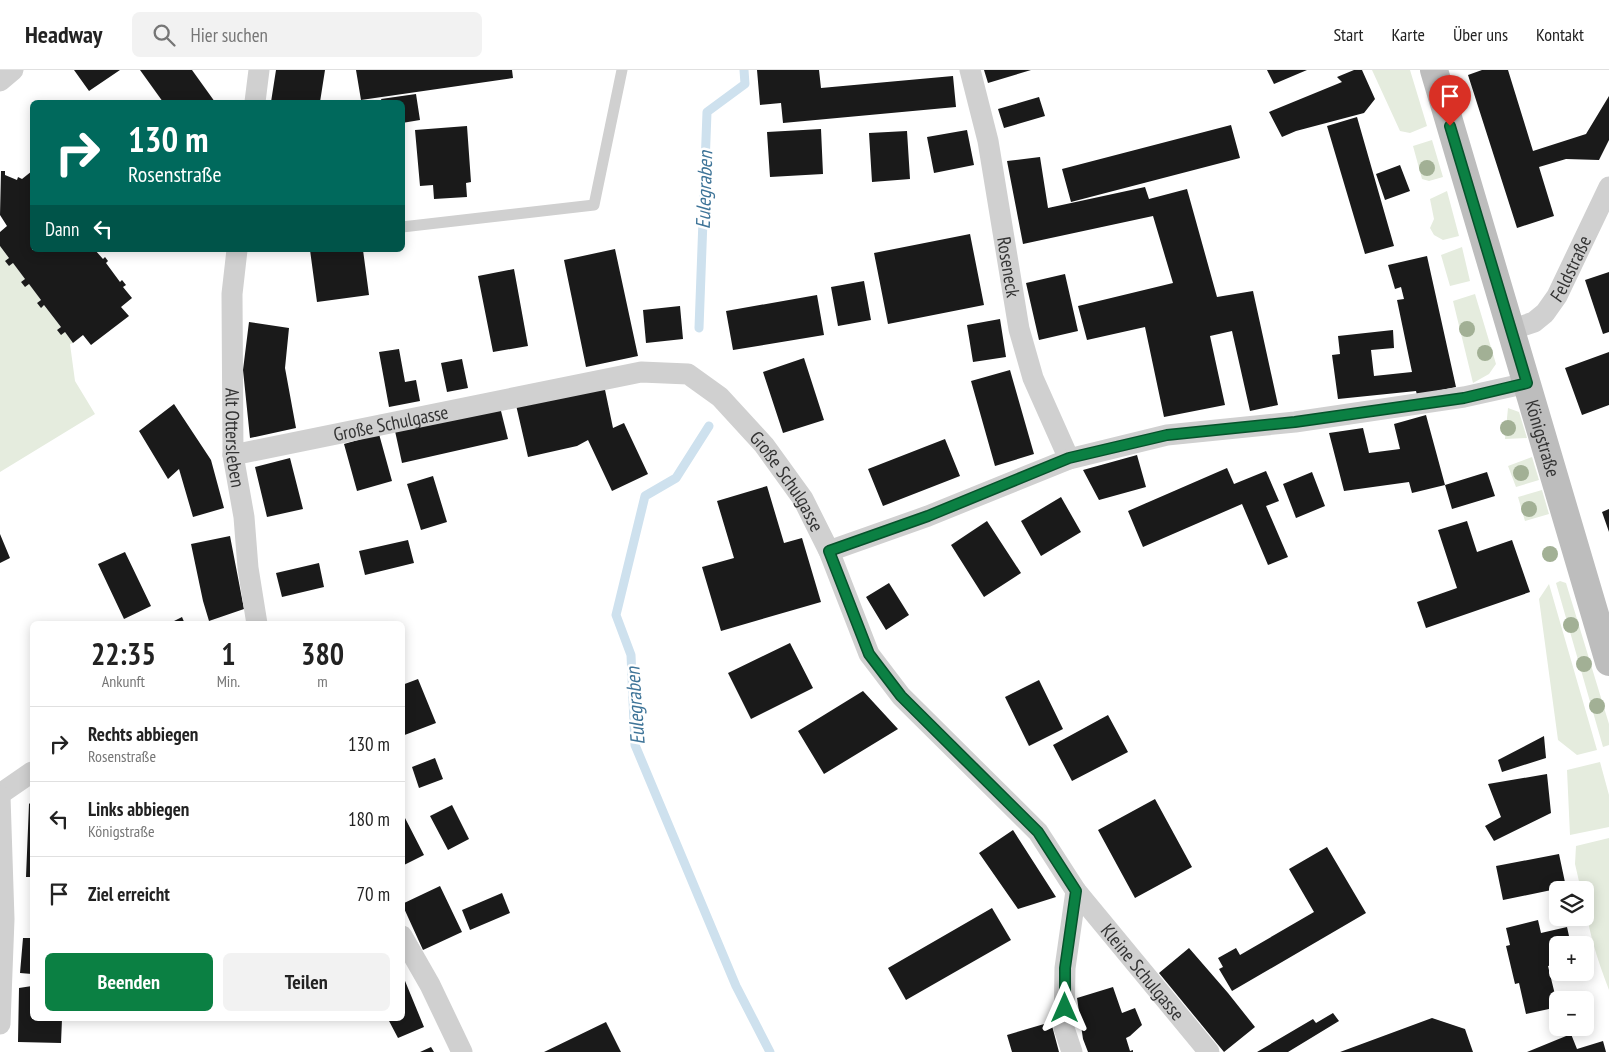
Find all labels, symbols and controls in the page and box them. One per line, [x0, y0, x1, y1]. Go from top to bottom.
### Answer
search box [132, 12, 482, 57]
text: Headway [25, 19, 102, 50]
icon: search [150, 21, 178, 49]
text: Hier suchen [190, 23, 268, 47]
text: Start [1333, 23, 1364, 46]
text: Karte [1392, 23, 1425, 46]
text: Über uns [1453, 23, 1508, 46]
text: Kontakt [1536, 23, 1584, 46]
pin [1429, 75, 1471, 126]
icon: arrive [1436, 82, 1464, 110]
text: 130 m [128, 116, 209, 162]
icon: right [45, 120, 110, 185]
water label: Eulegraben [690, 149, 718, 229]
text: Rosenstraße [128, 160, 222, 188]
icon: left [89, 215, 117, 243]
text: Dann [45, 217, 79, 241]
street label: Feldstraße [1545, 231, 1596, 307]
street label: Roseneck [992, 235, 1026, 300]
street label: Alt Ottersleben [221, 388, 251, 489]
street label: Königstraße [1520, 397, 1566, 480]
street label: Große Schulgasse [331, 400, 450, 446]
street label: Große Schulgasse [745, 426, 829, 536]
text: 22:35 [91, 634, 156, 673]
text: 1 [221, 634, 236, 673]
text: 380 [301, 634, 344, 673]
water label: Eulegraben [619, 665, 651, 746]
text: Ankunft [102, 671, 145, 691]
text: Min. [217, 671, 240, 691]
text: m [317, 671, 328, 691]
text: Rechts abbiegen [88, 722, 198, 746]
icon: right [45, 730, 73, 758]
text: 130 m [348, 732, 390, 756]
text: Rosenstraße [88, 746, 156, 766]
text: Links abbiegen [88, 797, 189, 821]
icon: left [45, 805, 73, 833]
text: 180 m [348, 807, 390, 831]
text: Königstraße [88, 821, 155, 841]
icon: arrive [45, 880, 73, 908]
map controls [1549, 881, 1594, 1036]
button: layers [1549, 881, 1594, 926]
text: Ziel erreicht [88, 882, 170, 906]
text: 70 m [357, 882, 390, 906]
street label: Kleine Schulgasse [1096, 919, 1190, 1025]
button: + [1549, 936, 1594, 981]
button: Beenden [45, 953, 213, 1011]
button: Teilen [223, 953, 390, 1011]
position arrow [1038, 981, 1090, 1033]
button: − [1549, 991, 1594, 1036]

